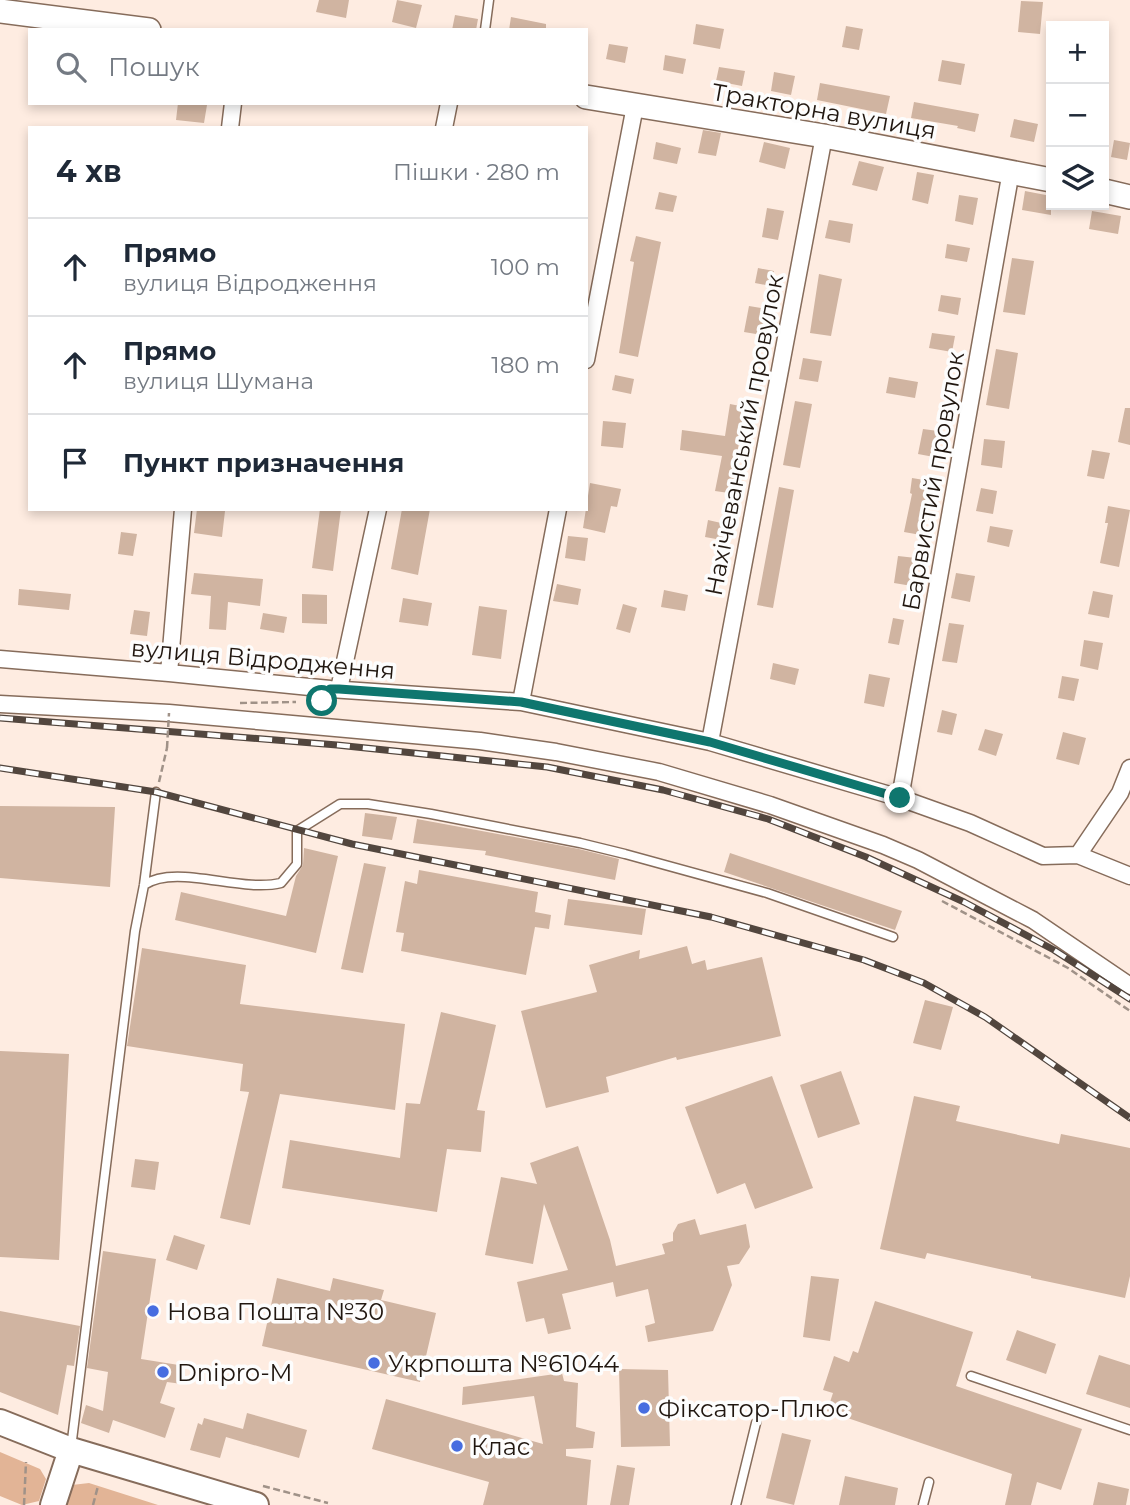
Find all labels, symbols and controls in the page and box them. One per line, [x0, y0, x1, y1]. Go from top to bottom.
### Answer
map controls [1046, 21, 1109, 210]
button: + [1046, 21, 1109, 84]
search box [28, 28, 588, 105]
icon: search [52, 48, 90, 86]
text: Пошук [108, 51, 200, 83]
street label: Тракторна вулиця [710, 77, 938, 145]
button: − [1046, 84, 1109, 147]
button: layers [1046, 147, 1109, 210]
text: 4 хв [56, 153, 122, 190]
text: Пішки · 280 m [393, 158, 560, 186]
text: Прямо [123, 237, 216, 269]
icon: ahead [56, 248, 94, 286]
text: 100 m [491, 253, 560, 281]
text: вулиця Відродження [123, 269, 377, 297]
street label: Нахічеванський провулок [699, 272, 789, 598]
text: Прямо [123, 335, 216, 367]
icon: ahead [56, 346, 94, 384]
street label: Барвистий провулок [896, 349, 970, 613]
text: 180 m [491, 351, 560, 379]
text: вулиця Шумана [123, 367, 314, 395]
icon: arrive [56, 444, 94, 482]
text: Пункт призначення [123, 447, 404, 479]
street label: вулиця Відродження [130, 633, 396, 685]
route start [306, 685, 337, 716]
route end [884, 782, 915, 813]
place label: Нова Пошта №30 [167, 1297, 384, 1326]
marker: Нова Пошта №30 [145, 1303, 161, 1319]
place label: Укрпошта №61044 [388, 1349, 619, 1378]
marker: Укрпошта №61044 [366, 1355, 382, 1371]
place label: Dnipro-M [177, 1358, 292, 1387]
marker: Dnipro-M [155, 1364, 171, 1380]
place label: Фіксатор-Плюс [658, 1394, 849, 1423]
marker: Фіксатор-Плюс [636, 1400, 652, 1416]
place label: Клас [471, 1432, 530, 1461]
marker: Клас [449, 1438, 465, 1454]

